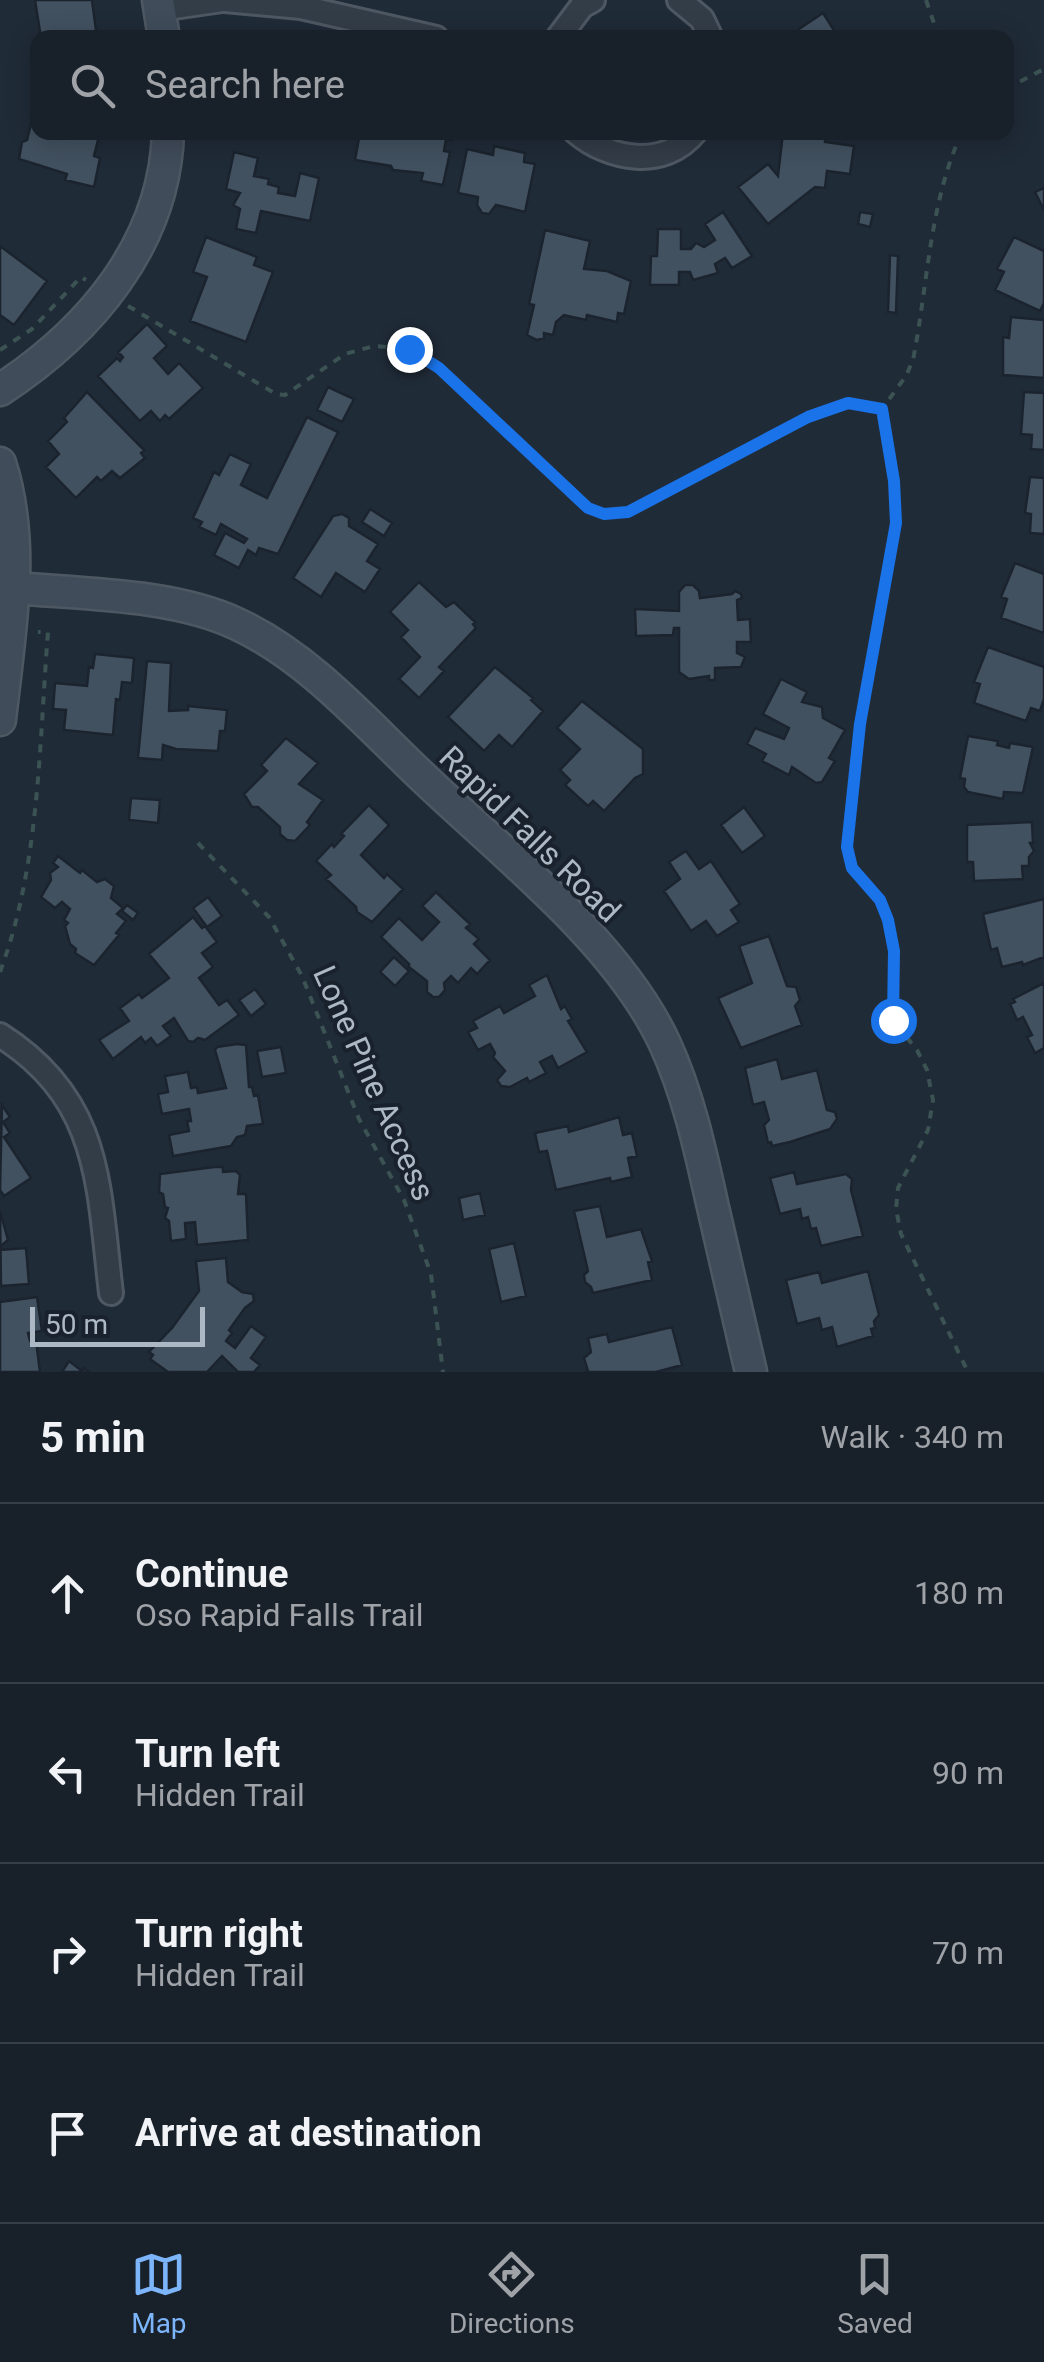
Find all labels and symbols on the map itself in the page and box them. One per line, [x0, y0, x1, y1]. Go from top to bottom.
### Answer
route end [387, 327, 433, 373]
street label: Rapid Falls Road [432, 738, 628, 930]
street label: Lone Pine Access [305, 960, 443, 1206]
route start [871, 998, 917, 1044]
scale bar [30, 1302, 205, 1346]

